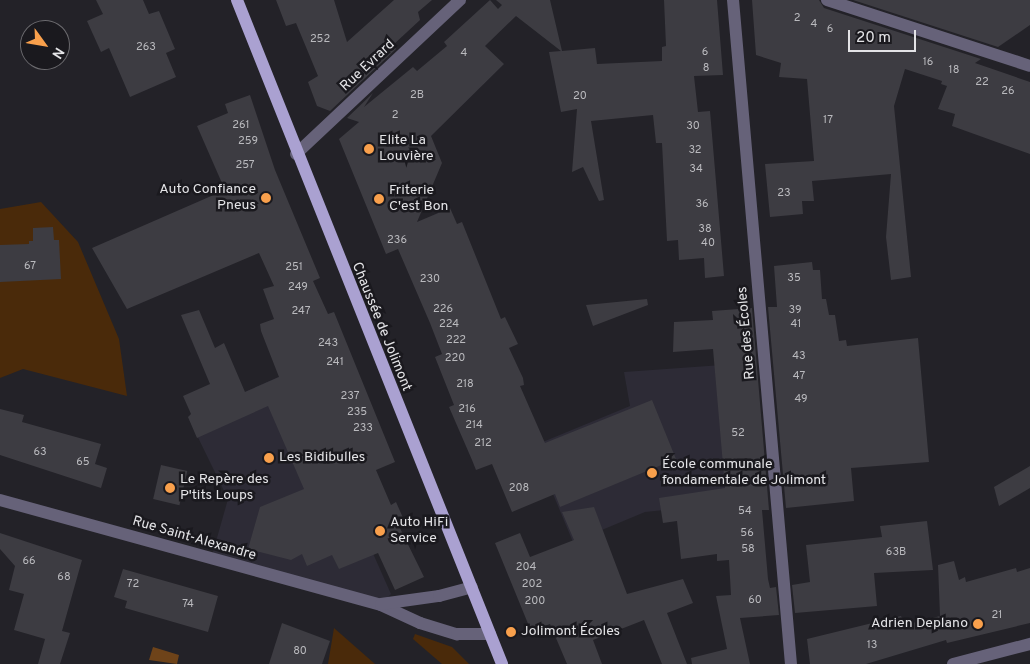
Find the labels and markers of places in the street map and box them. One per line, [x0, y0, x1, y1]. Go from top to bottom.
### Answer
place label: Elite La Louvière [379, 133, 434, 166]
marker: Elite La Louvière [363, 143, 375, 155]
place label: Auto Confiance Pneus [159, 182, 256, 214]
place label: Friterie C'est Bon [389, 183, 448, 216]
marker: Auto Confiance Pneus [260, 192, 272, 204]
marker: Friterie C'est Bon [373, 193, 385, 205]
place label: Les Bidibulles [279, 450, 365, 466]
marker: Les Bidibulles [263, 452, 275, 464]
place label: École communale fondamentale de Jolimont [662, 457, 826, 490]
marker: École communale fondamentale de Jolimont [646, 467, 658, 479]
place label: Le Repère des P'tits Loups [180, 472, 269, 504]
marker: Le Repère des P'tits Loups [164, 482, 176, 494]
place label: Auto HiFi Service [390, 515, 448, 548]
marker: Auto HiFi Service [374, 525, 386, 537]
place label: Adrien Deplano [871, 616, 968, 632]
marker: Adrien Deplano [972, 618, 984, 630]
place label: Jolimont Écoles [521, 624, 620, 640]
marker: Jolimont Écoles [505, 626, 517, 638]

